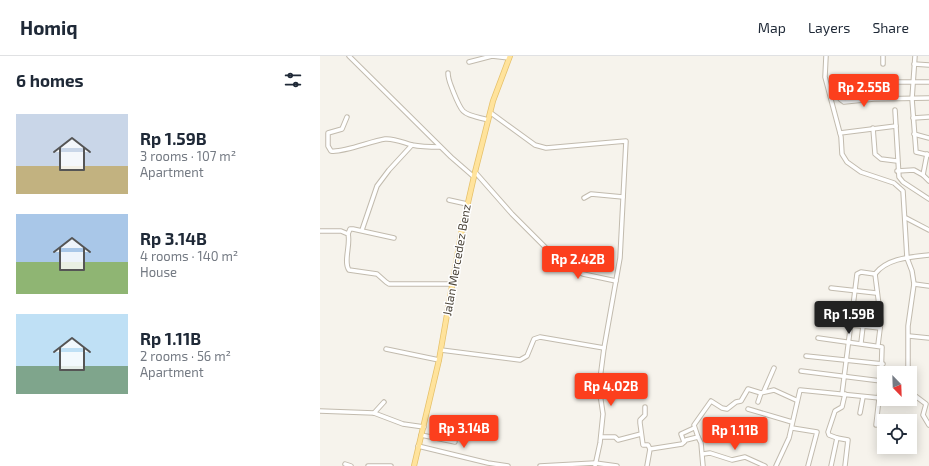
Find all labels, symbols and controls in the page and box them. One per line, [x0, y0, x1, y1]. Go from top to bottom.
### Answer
text: Homiq [20, 16, 78, 39]
text: Map [758, 19, 786, 36]
text: Layers [808, 19, 850, 36]
text: Share [872, 19, 909, 36]
icon: filters [282, 69, 304, 91]
text: 6 homes [16, 70, 84, 90]
pin: Rp 2.55B [823, 74, 905, 108]
text: Rp 2.55B [838, 79, 890, 95]
text: Rp 1.59B [140, 128, 207, 148]
icon: home [48, 130, 96, 178]
text: 3 rooms · 107 m² [140, 148, 236, 164]
text: Apartment [140, 164, 204, 180]
street label: Jalan Mercedez Benz [439, 203, 473, 317]
text: Rp 3.14B [140, 228, 207, 248]
icon: home [48, 230, 96, 278]
pin: Rp 2.42B [537, 246, 619, 280]
text: 4 rooms · 140 m² [140, 248, 238, 264]
text: Rp 2.42B [551, 251, 605, 267]
text: House [140, 264, 177, 280]
pin: Rp 1.59B [808, 301, 890, 335]
text: Rp 1.59B [824, 306, 874, 322]
text: Rp 1.11B [140, 328, 201, 348]
icon: home [48, 330, 96, 378]
text: 2 rooms · 56 m² [140, 348, 231, 364]
text: Apartment [140, 364, 204, 380]
north arrow [877, 366, 917, 406]
map controls [877, 366, 917, 454]
pin: Rp 4.02B [570, 373, 652, 407]
text: Rp 4.02B [584, 378, 638, 394]
button: locate [877, 414, 917, 454]
pin: Rp 3.14B [423, 415, 505, 449]
pin: Rp 1.11B [694, 417, 776, 451]
text: Rp 3.14B [438, 420, 490, 436]
text: Rp 1.11B [712, 422, 758, 438]

